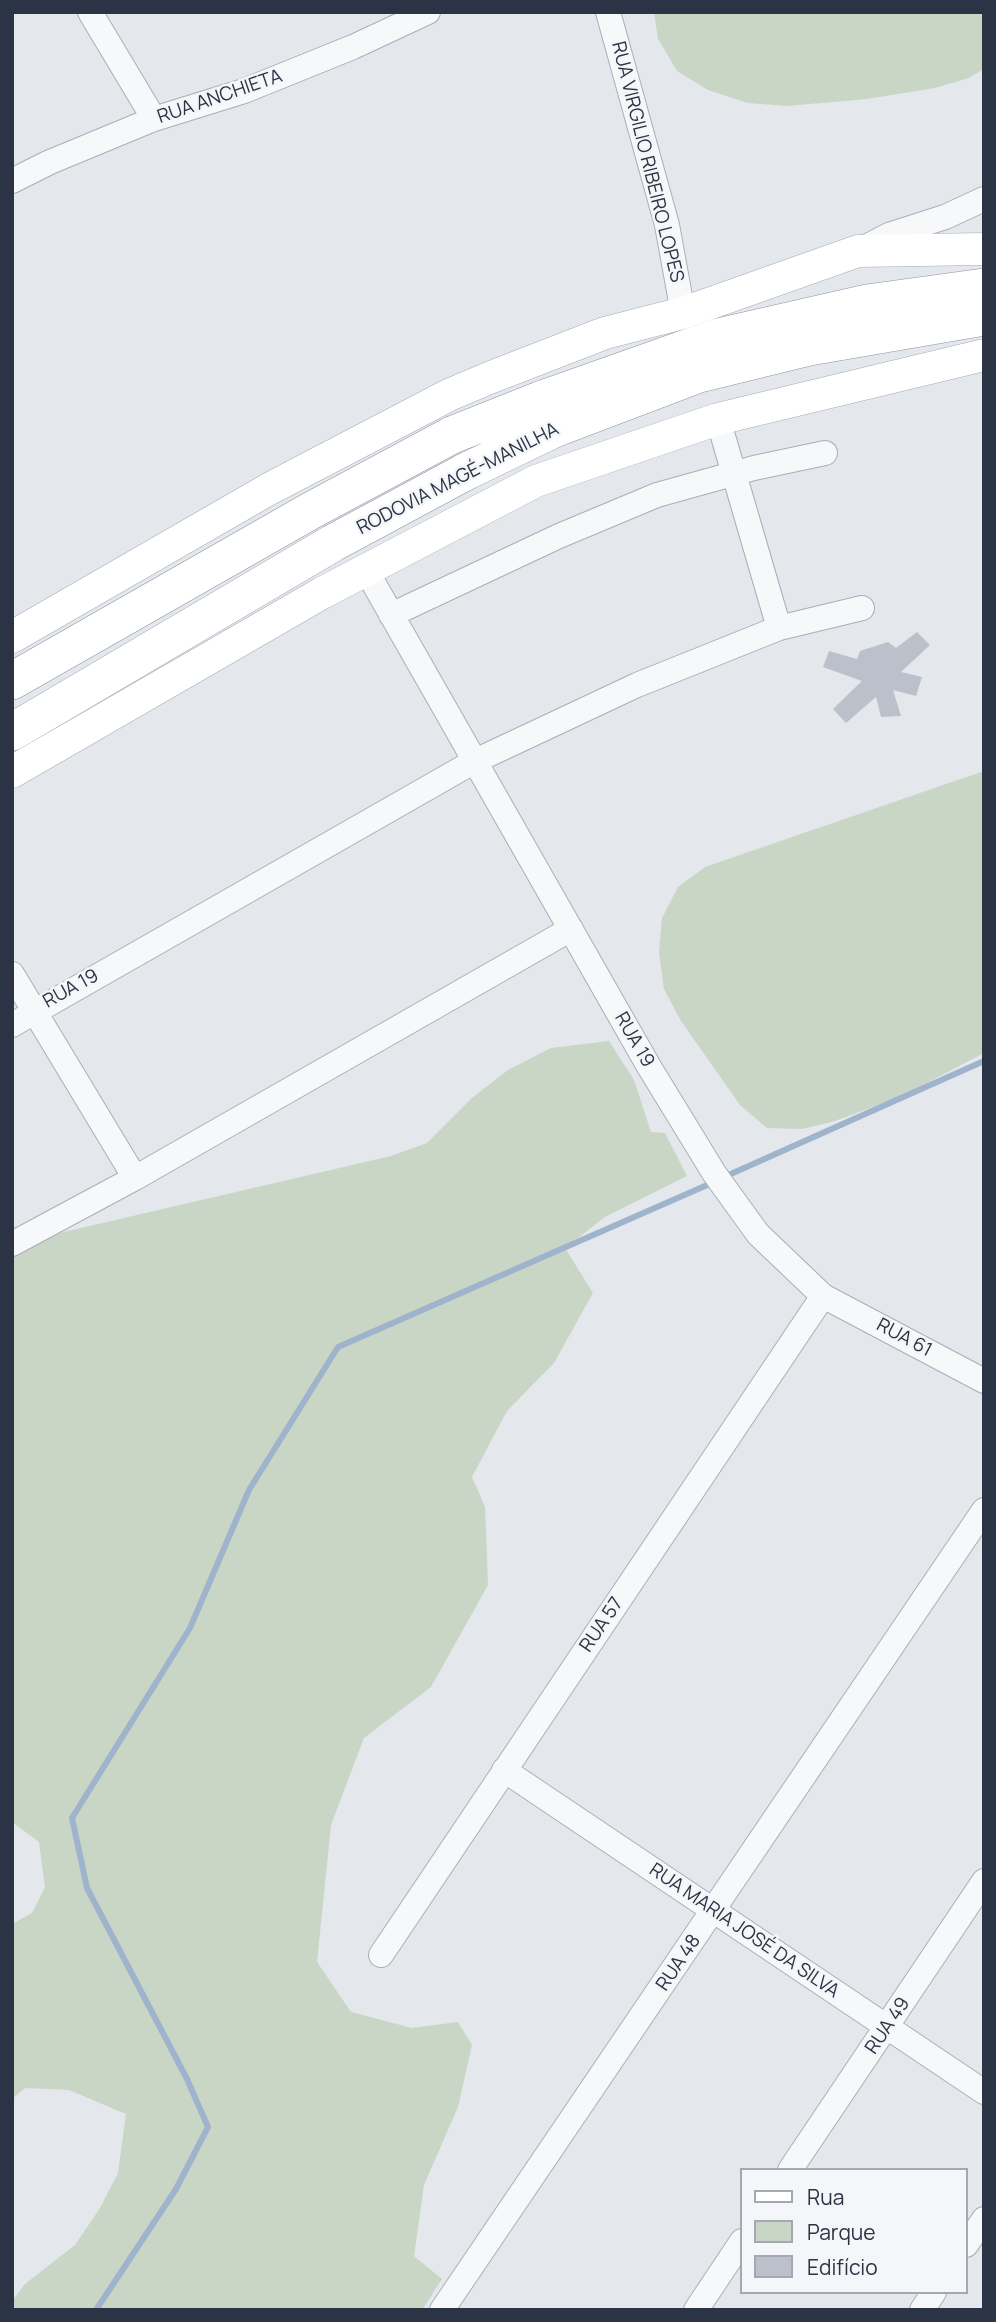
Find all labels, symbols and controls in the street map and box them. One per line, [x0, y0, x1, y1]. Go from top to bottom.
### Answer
street label: RUA VIRGILIO RIBEIRO LOPES [606, 39, 688, 285]
street label: RUA ANCHIETA [155, 65, 285, 129]
street label: RODOVIA MAGÉ-MANILHA [353, 418, 563, 540]
street label: RUA 19 [39, 965, 103, 1013]
street label: RUA 19 [609, 1008, 659, 1072]
street label: RUA 61 [872, 1314, 936, 1362]
street label: RUA 57 [575, 1593, 629, 1657]
street label: RUA MARIA JOSÉ DA SILVA [645, 1859, 843, 2003]
street label: RUA 48 [652, 1931, 706, 1995]
street label: RUA 49 [861, 1993, 915, 2059]
legend [740, 2168, 968, 2294]
text: Rua [807, 2183, 844, 2211]
text: Parque [807, 2218, 876, 2246]
text: Edifício [807, 2253, 878, 2281]

